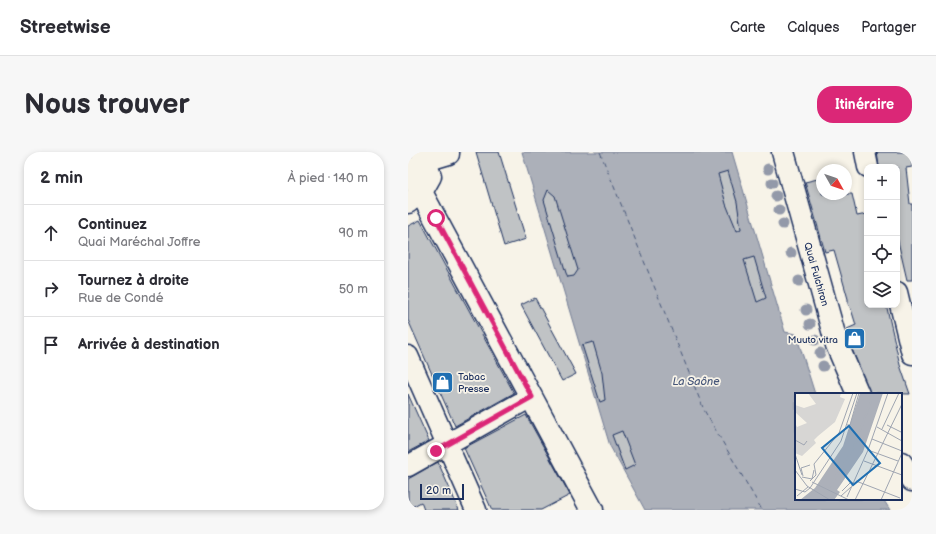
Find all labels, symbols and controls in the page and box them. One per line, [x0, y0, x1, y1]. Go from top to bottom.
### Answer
text: Streetwise [20, 16, 111, 39]
text: Carte [730, 19, 765, 36]
text: Calques [787, 19, 839, 36]
text: Partager [861, 19, 916, 36]
button: Itinéraire [817, 86, 912, 123]
text: Nous trouver [24, 88, 190, 121]
north arrow [816, 164, 852, 200]
map controls [864, 164, 900, 308]
button: + [864, 164, 900, 200]
text: 2 min [40, 168, 83, 188]
text: À pied · 140 m [287, 170, 368, 186]
button: − [864, 200, 900, 236]
route start [427, 209, 445, 227]
text: Continuez [78, 215, 147, 234]
icon: ahead [40, 222, 62, 244]
text: 90 m [339, 225, 368, 241]
text: Quai Maréchal Joffre [78, 234, 200, 250]
button: locate [864, 236, 900, 272]
street label: Quai Fulchiron [801, 241, 831, 308]
text: Tournez à droite [78, 271, 189, 290]
button: layers [864, 272, 900, 308]
icon: right [40, 278, 62, 300]
text: 50 m [339, 281, 368, 297]
text: Rue de Condé [78, 290, 164, 306]
shop icon: Muuto vitra [841, 326, 867, 352]
icon: arrive [40, 334, 62, 356]
place label: Muuto vitra [788, 334, 838, 346]
text: Arrivée à destination [78, 335, 220, 354]
shop icon: Tabac Presse [430, 369, 456, 395]
place label: Tabac Presse [458, 371, 490, 395]
water label: La Saône [672, 375, 720, 388]
inset map [795, 393, 902, 500]
route end [427, 442, 445, 460]
scale bar [420, 482, 464, 501]
text: 20 m [426, 484, 451, 497]

